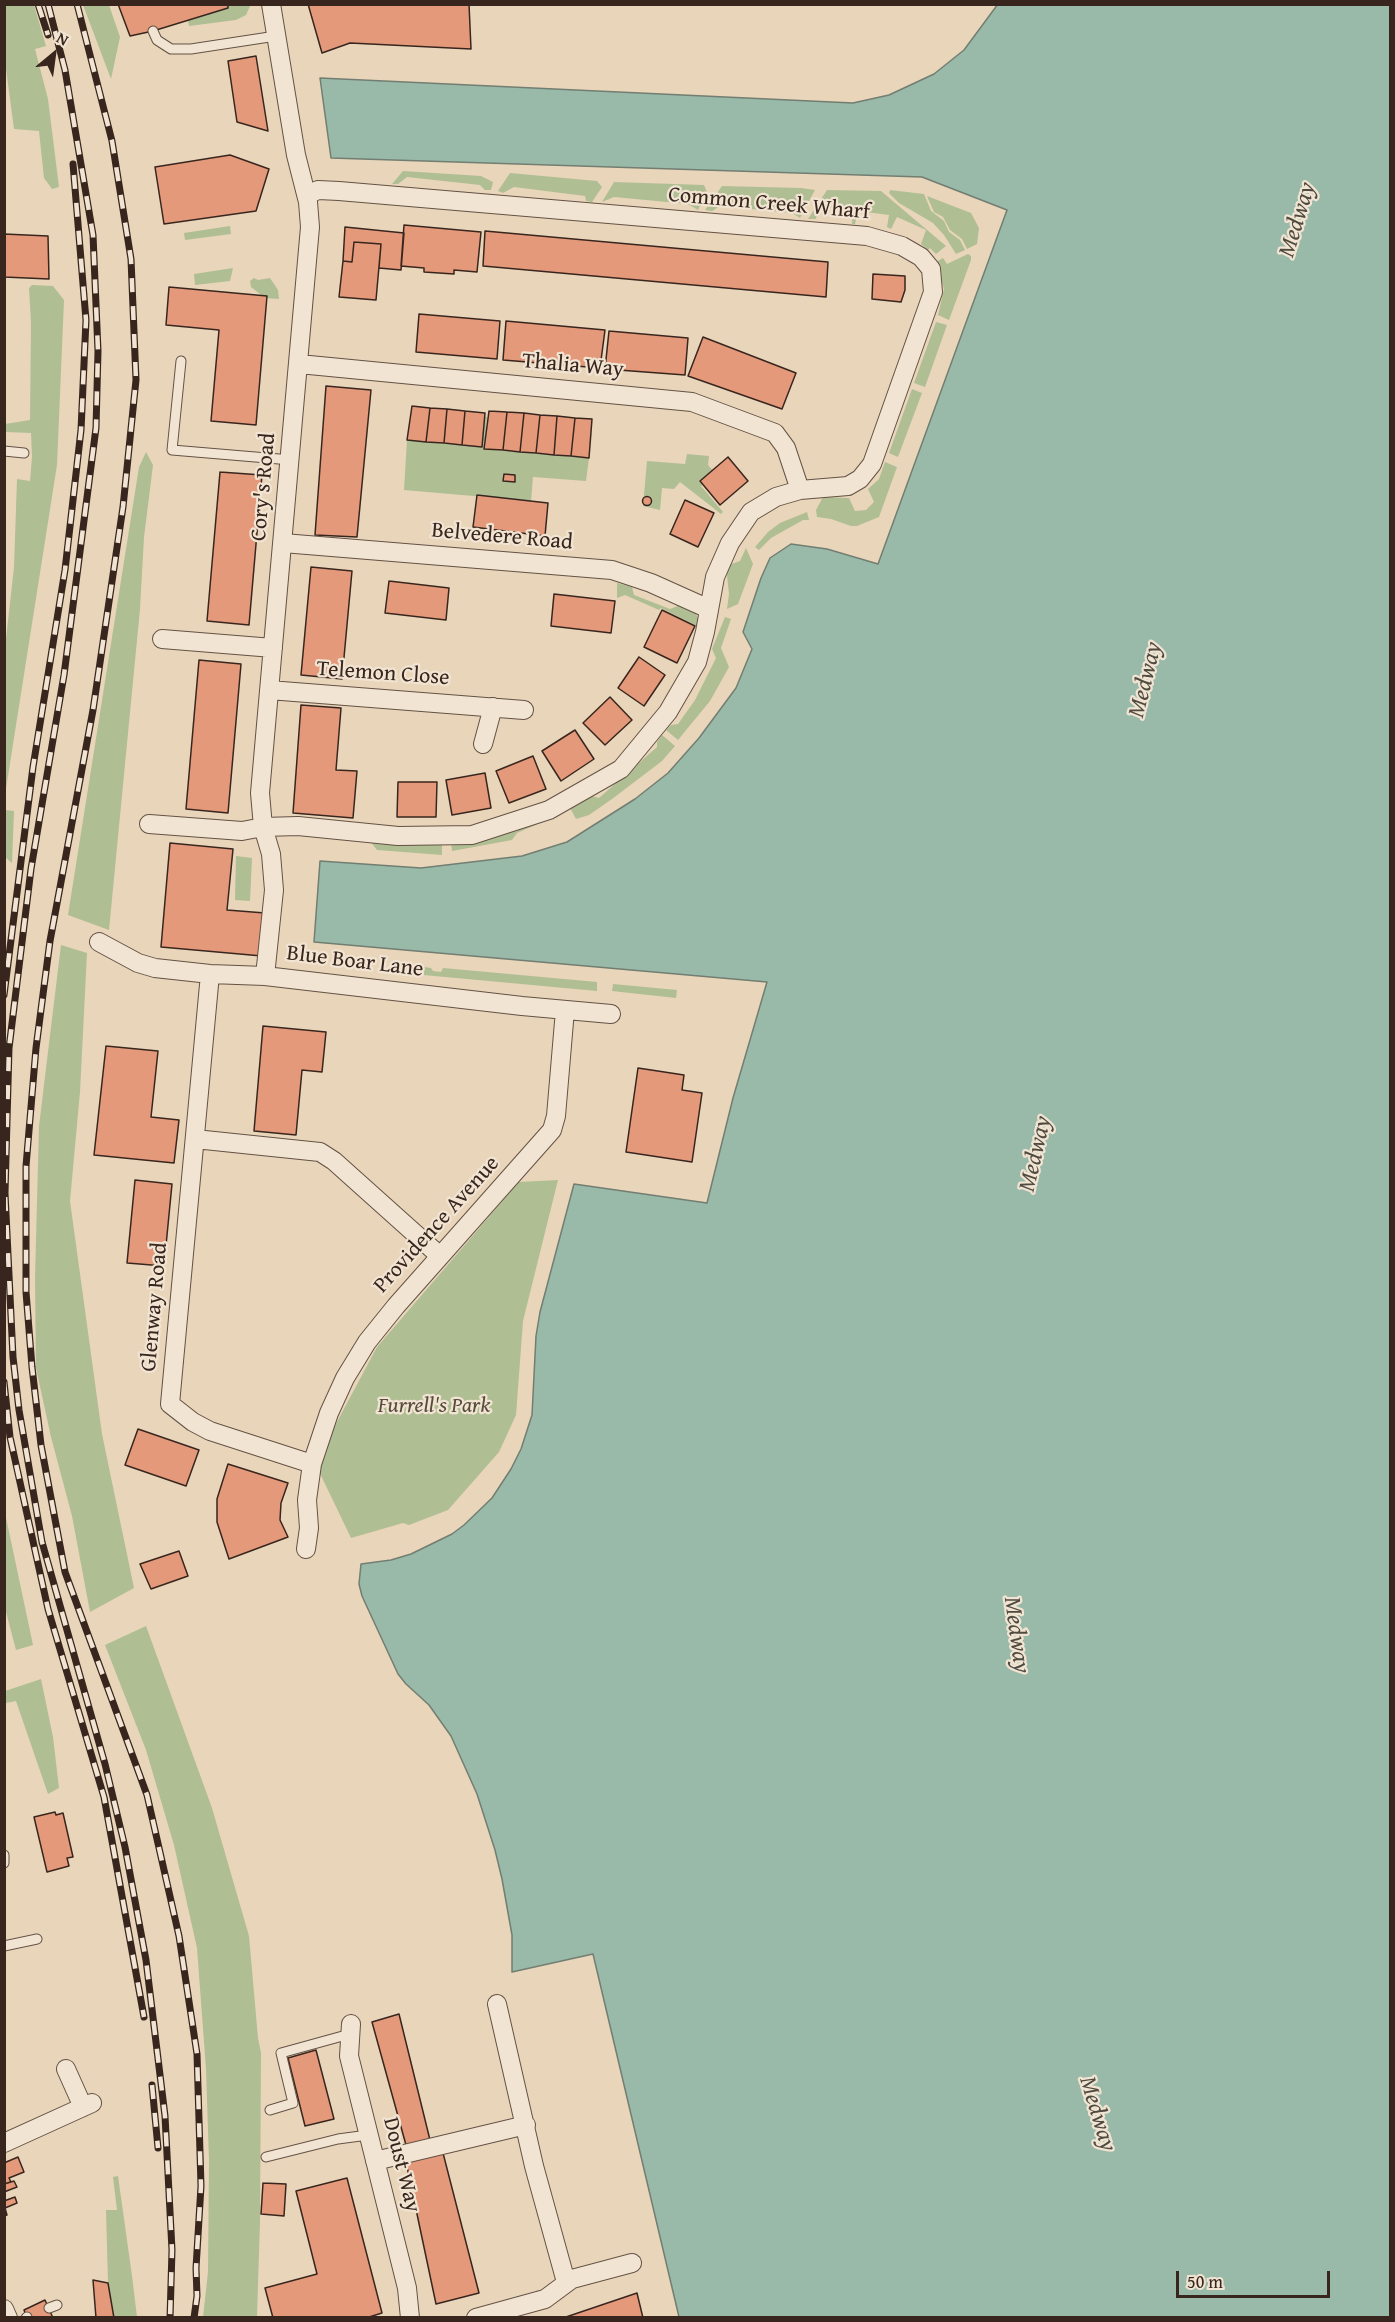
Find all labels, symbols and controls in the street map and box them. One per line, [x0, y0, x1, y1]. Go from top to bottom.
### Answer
north arrow [24, 24, 84, 84]
text: N [52, 25, 73, 51]
water label: Medway [1273, 179, 1323, 261]
street label: Common Creek Wharf [667, 182, 871, 226]
street label: Thalia Way [521, 348, 625, 384]
street label: Cory's Road [246, 432, 282, 542]
street label: Belvedere Road [430, 518, 574, 556]
water label: Medway [1123, 639, 1169, 721]
street label: Telemon Close [316, 656, 450, 692]
street label: Blue Boar Lane [285, 941, 425, 983]
water label: Medway [1013, 1113, 1059, 1195]
street label: Providence Avenue [369, 1151, 505, 1299]
street label: Glenway Road [136, 1241, 174, 1373]
park label: Furrell's Park [378, 1393, 490, 1419]
water label: Medway [996, 1595, 1036, 1675]
water label: Medway [1072, 2073, 1122, 2155]
street label: Doust Way [376, 2115, 426, 2215]
scale bar [1179, 2259, 1334, 2297]
text: 50 m [1187, 2268, 1223, 2295]

